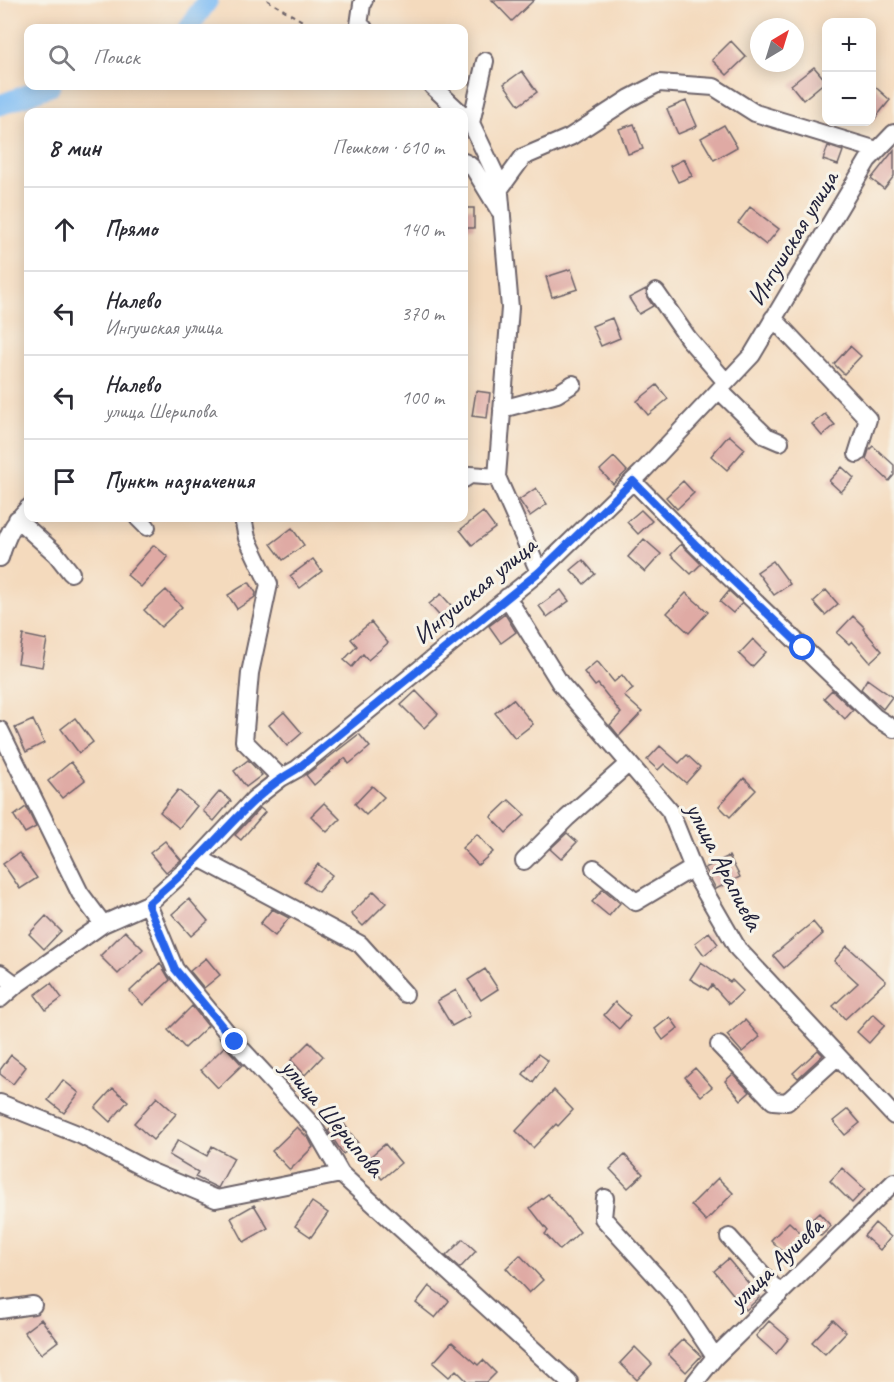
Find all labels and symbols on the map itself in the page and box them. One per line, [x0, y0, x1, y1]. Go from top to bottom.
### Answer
north arrow [750, 18, 804, 72]
street label: Ингушская улица [739, 163, 847, 312]
street label: Ингушская улица [406, 527, 545, 652]
route start [789, 634, 815, 660]
street label: улица Арапиева [677, 795, 772, 937]
route end [221, 1028, 247, 1054]
street label: улица Шерипова [272, 1050, 393, 1185]
street label: улица Аушева [720, 1209, 831, 1318]

